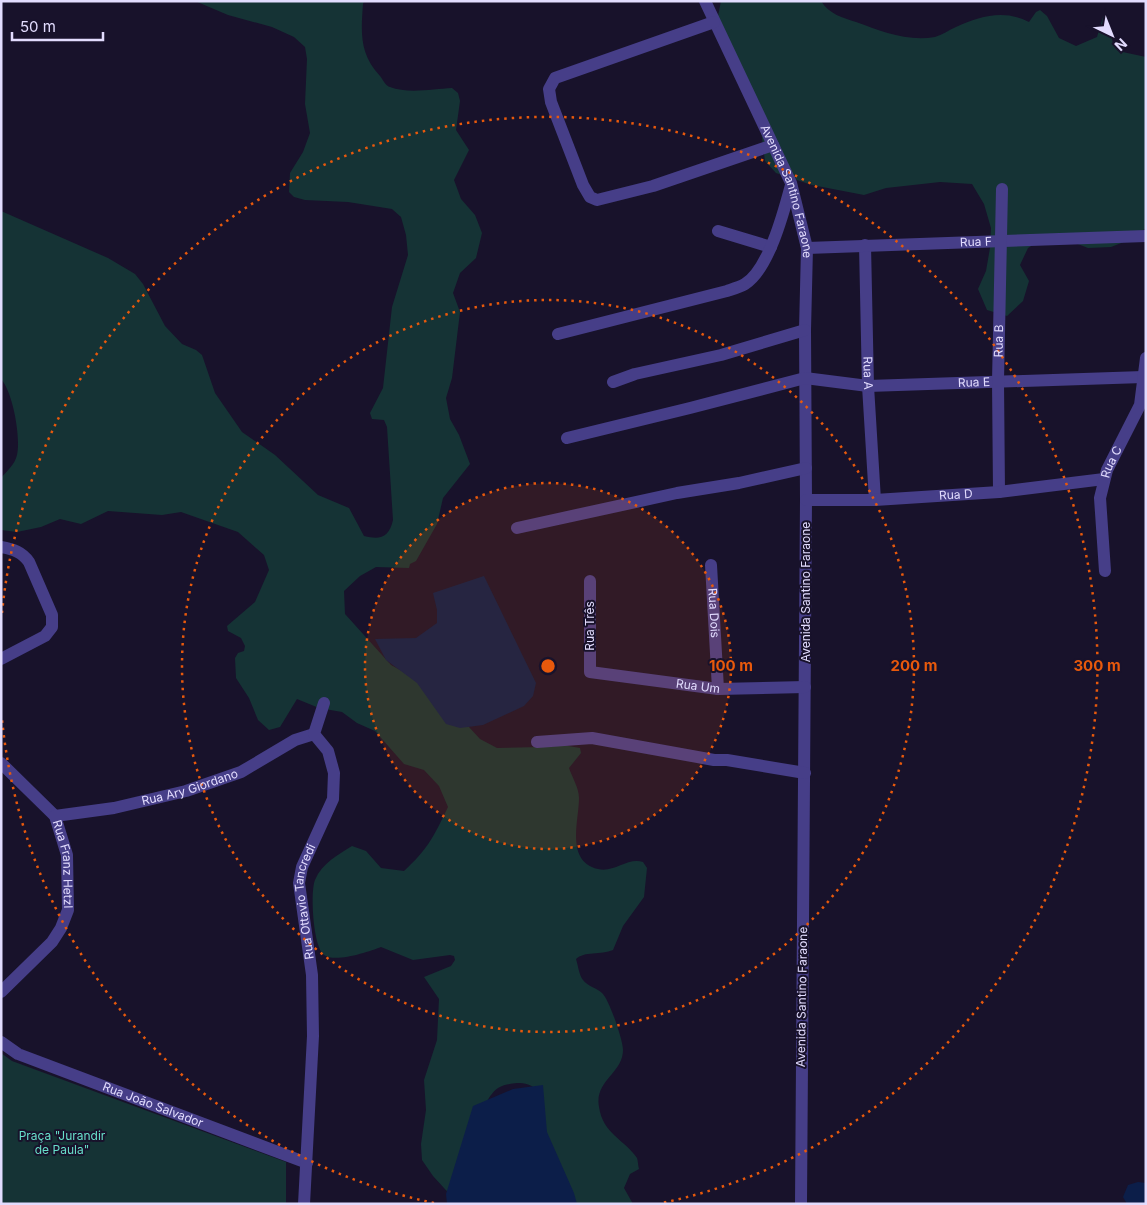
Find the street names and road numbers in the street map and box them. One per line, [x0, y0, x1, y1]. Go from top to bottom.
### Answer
street label: Avenida Santino Faraone [757, 122, 816, 258]
street label: Rua F [960, 233, 992, 250]
street label: Rua B [990, 324, 1006, 358]
street label: Rua A [860, 356, 876, 390]
street label: Rua E [958, 374, 990, 390]
street label: Rua C [1097, 443, 1125, 479]
street label: Rua D [939, 486, 973, 503]
street label: Avenida Santino Faraone [798, 522, 813, 662]
street label: Rua Dois [705, 587, 723, 638]
street label: Rua Três [582, 601, 597, 651]
street label: Rua Um [675, 675, 721, 696]
street label: Rua Ary Giordano [140, 766, 240, 808]
street label: Rua Franz Hetzl [50, 818, 76, 908]
street label: Rua Ottavio Tancredi [291, 841, 319, 960]
street label: Avenida Santino Faraone [793, 927, 810, 1067]
street label: Rua João Salvador [101, 1079, 206, 1130]

